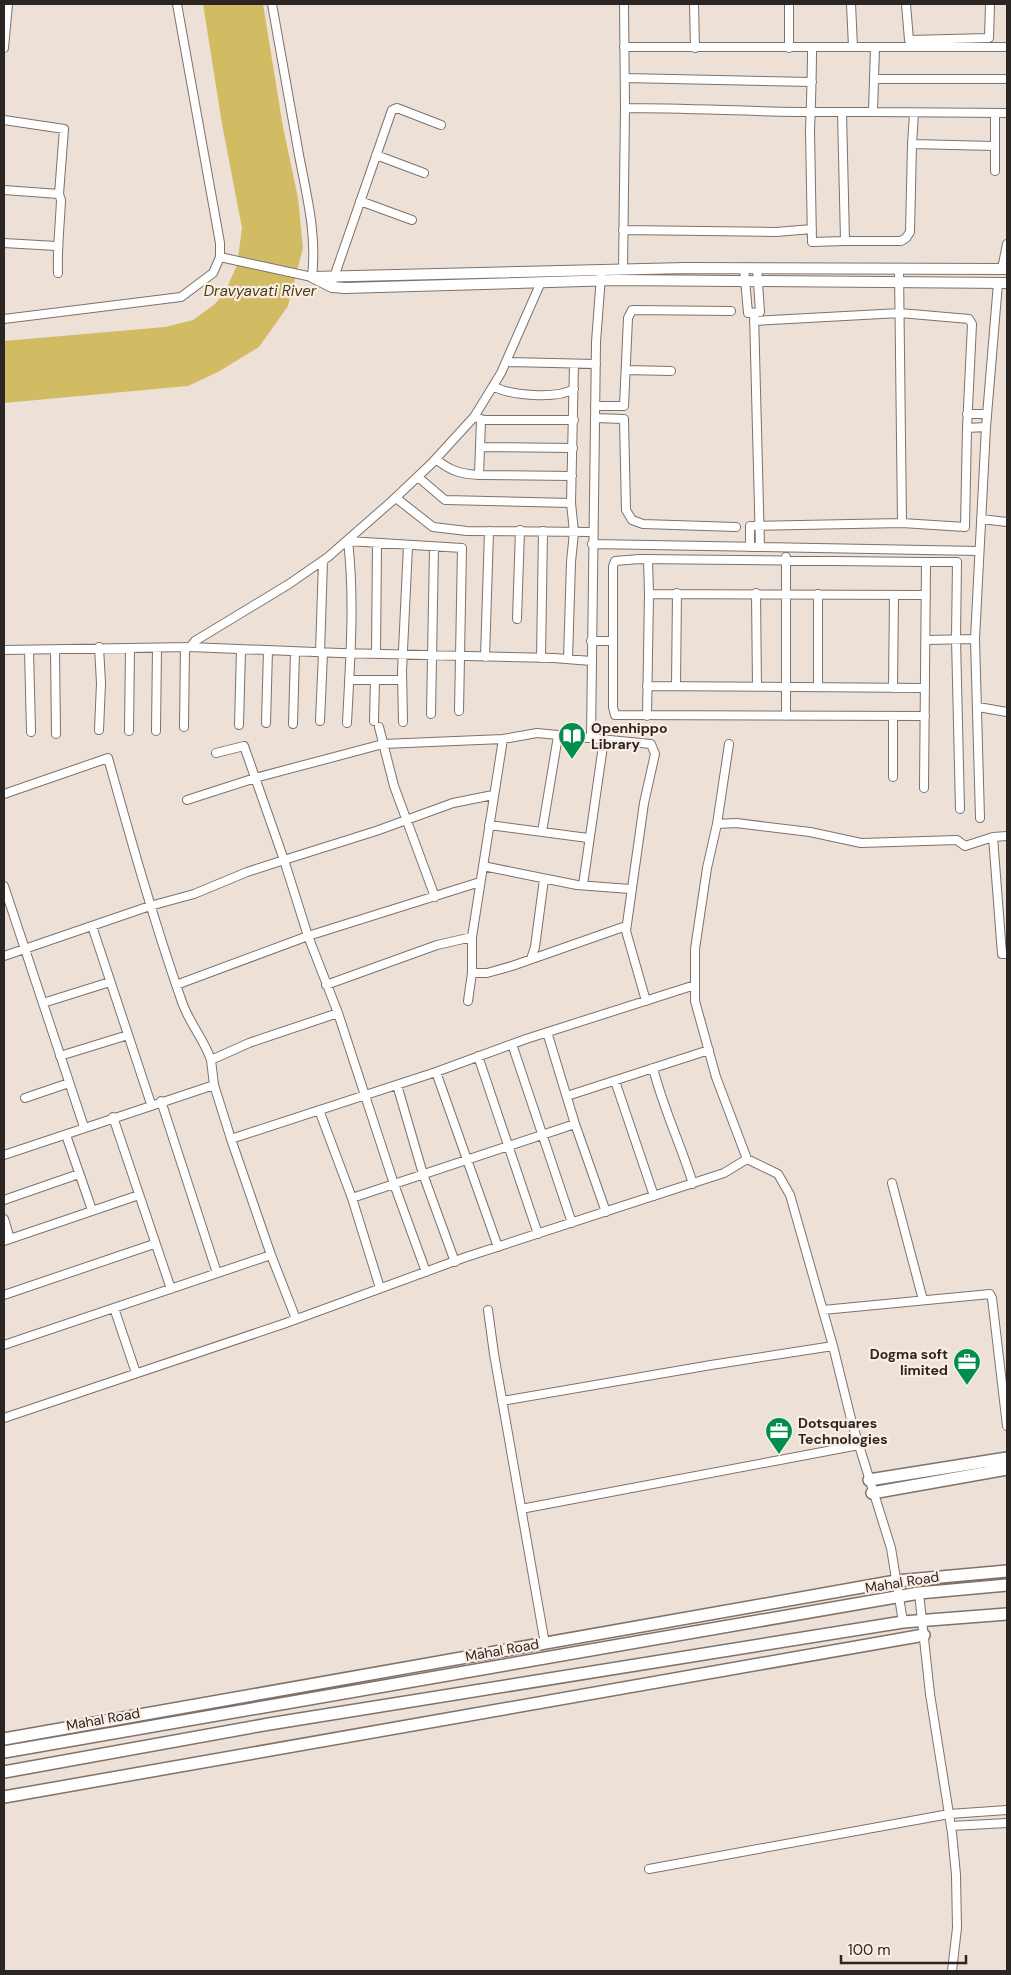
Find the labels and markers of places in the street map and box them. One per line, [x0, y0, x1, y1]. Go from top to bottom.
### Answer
place label: Openhippo Library [591, 719, 668, 753]
library icon: Openhippo Library [557, 721, 587, 760]
place label: Dogma soft limited [870, 1345, 948, 1379]
office icon: Dogma soft limited [952, 1347, 982, 1386]
place label: Dotsquares Technologies [798, 1414, 888, 1448]
office icon: Dotsquares Technologies [764, 1416, 794, 1455]

